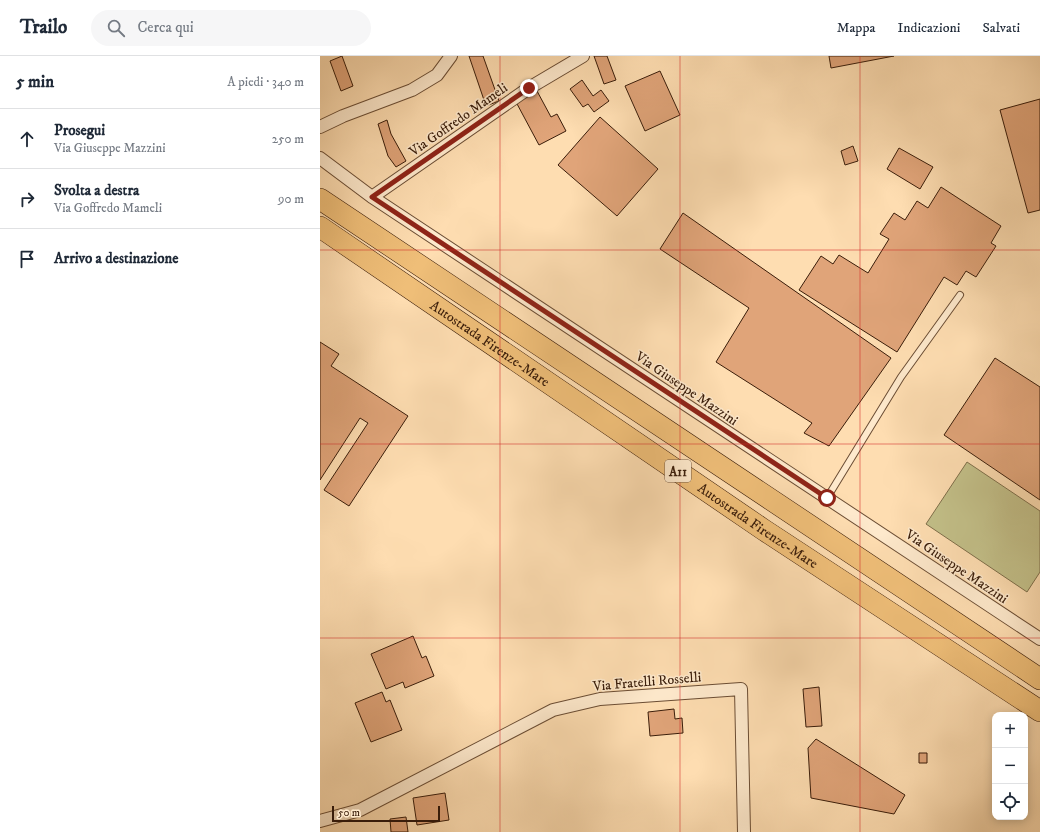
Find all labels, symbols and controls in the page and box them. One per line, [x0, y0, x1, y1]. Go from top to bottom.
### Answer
search box [91, 10, 371, 46]
text: Trailo [20, 16, 67, 39]
icon: search [105, 17, 127, 39]
text: Cerca qui [137, 18, 194, 37]
text: Mappa [837, 19, 875, 37]
text: Indicazioni [897, 19, 960, 37]
text: Salvati [982, 19, 1020, 37]
text: 5 min [16, 71, 54, 93]
text: A piedi · 340 m [227, 74, 304, 90]
street label: Via Goffredo Mameli [405, 79, 512, 161]
route end [520, 79, 538, 97]
text: Prosegui [54, 121, 105, 140]
icon: ahead [16, 128, 38, 150]
text: 250 m [272, 131, 304, 147]
text: Via Giuseppe Mazzini [54, 140, 166, 156]
text: Svolta a destra [54, 181, 139, 200]
icon: right [16, 188, 38, 210]
text: 90 m [278, 191, 304, 207]
text: Via Goffredo Mameli [54, 200, 162, 216]
icon: arrive [16, 248, 38, 270]
text: Arrivo a destinazione [54, 249, 178, 268]
street label: Autostrada Firenze-Mare [426, 297, 553, 391]
street label: Via Giuseppe Mazzini [631, 347, 742, 430]
road number: A11 [665, 460, 691, 482]
street label: Autostrada Firenze-Mare [694, 479, 821, 573]
route start [818, 489, 836, 507]
street label: Via Giuseppe Mazzini [901, 525, 1012, 608]
street label: Via Fratelli Rosselli [591, 668, 702, 696]
map controls [992, 712, 1028, 820]
button: + [992, 712, 1028, 748]
button: − [992, 748, 1028, 784]
button: locate [992, 784, 1028, 820]
scale bar [332, 804, 440, 823]
text: 50 m [338, 806, 360, 820]

